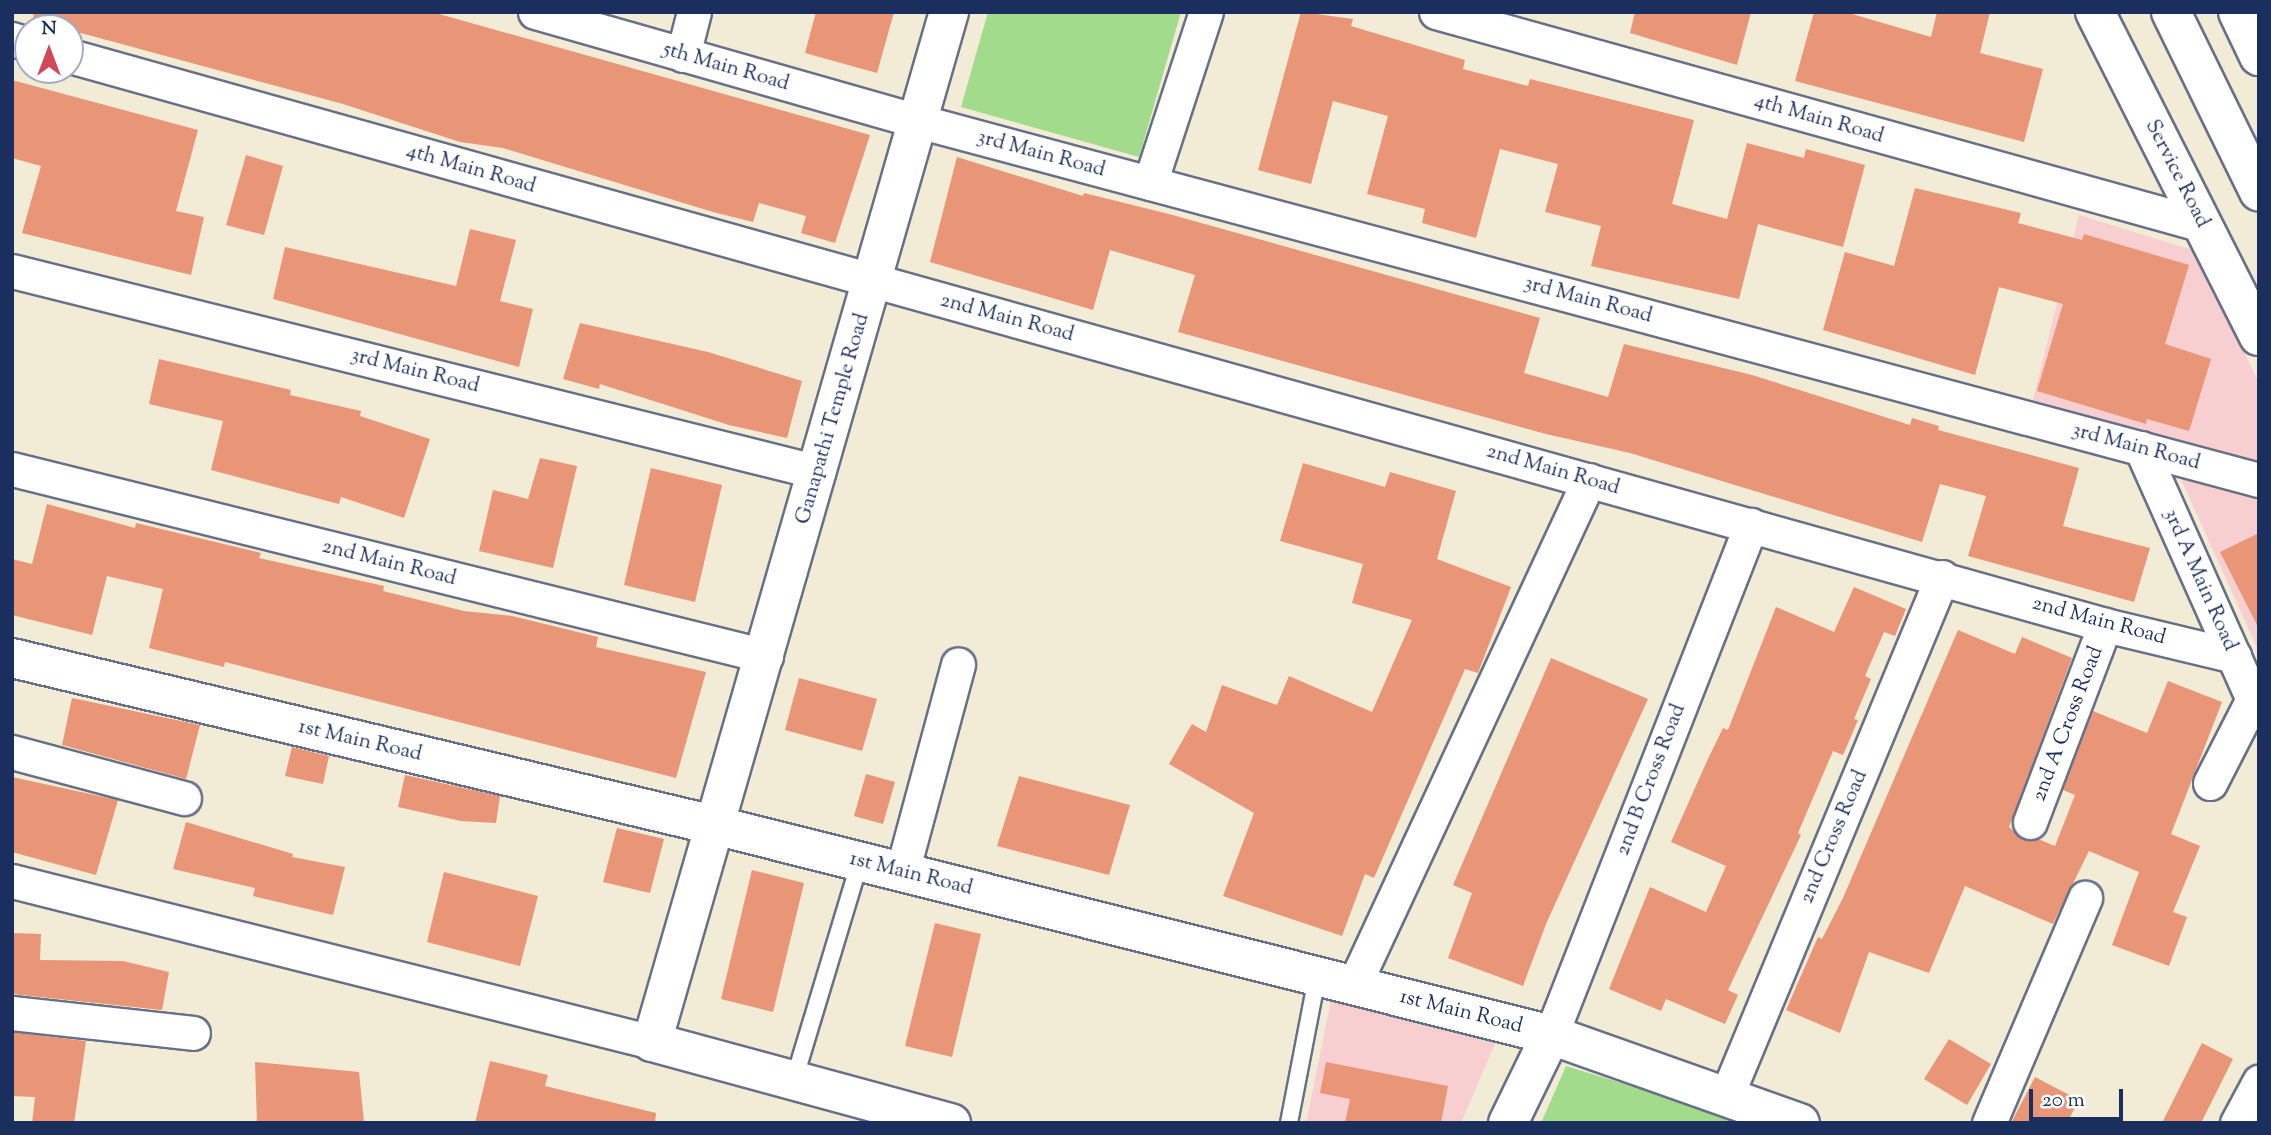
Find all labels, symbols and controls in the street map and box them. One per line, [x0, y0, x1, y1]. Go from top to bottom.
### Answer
north arrow [14, 14, 84, 84]
text: N [41, 16, 57, 43]
street label: 5th Main Road [660, 37, 792, 97]
street label: 4th Main Road [1751, 89, 1887, 149]
street label: Service Road [2139, 116, 2215, 232]
street label: 3rd Main Road [974, 125, 1108, 183]
street label: 4th Main Road [403, 139, 539, 199]
street label: 3rd Main Road [1521, 271, 1655, 329]
street label: 2nd Main Road [937, 288, 1077, 348]
street label: Ganapathi Temple Road [791, 311, 875, 527]
street label: 3rd Main Road [348, 343, 482, 399]
street label: 3rd Main Road [2069, 418, 2203, 476]
street label: 2nd Main Road [1483, 439, 1623, 501]
street label: 3rd A Main Road [2157, 505, 2243, 655]
street label: 2nd Main Road [319, 534, 459, 592]
street label: 2nd Main Road [2029, 591, 2169, 651]
street label: 2nd A Cross Road [2027, 643, 2109, 805]
street label: 2nd B Cross Road [1611, 701, 1691, 859]
street label: 1st Main Road [296, 715, 424, 767]
street label: 2nd Cross Road [1795, 766, 1873, 908]
street label: 1st Main Road [847, 847, 975, 901]
street label: 1st Main Road [1397, 985, 1525, 1039]
scale bar [2033, 1076, 2128, 1120]
text: 20 m [2042, 1086, 2085, 1116]

